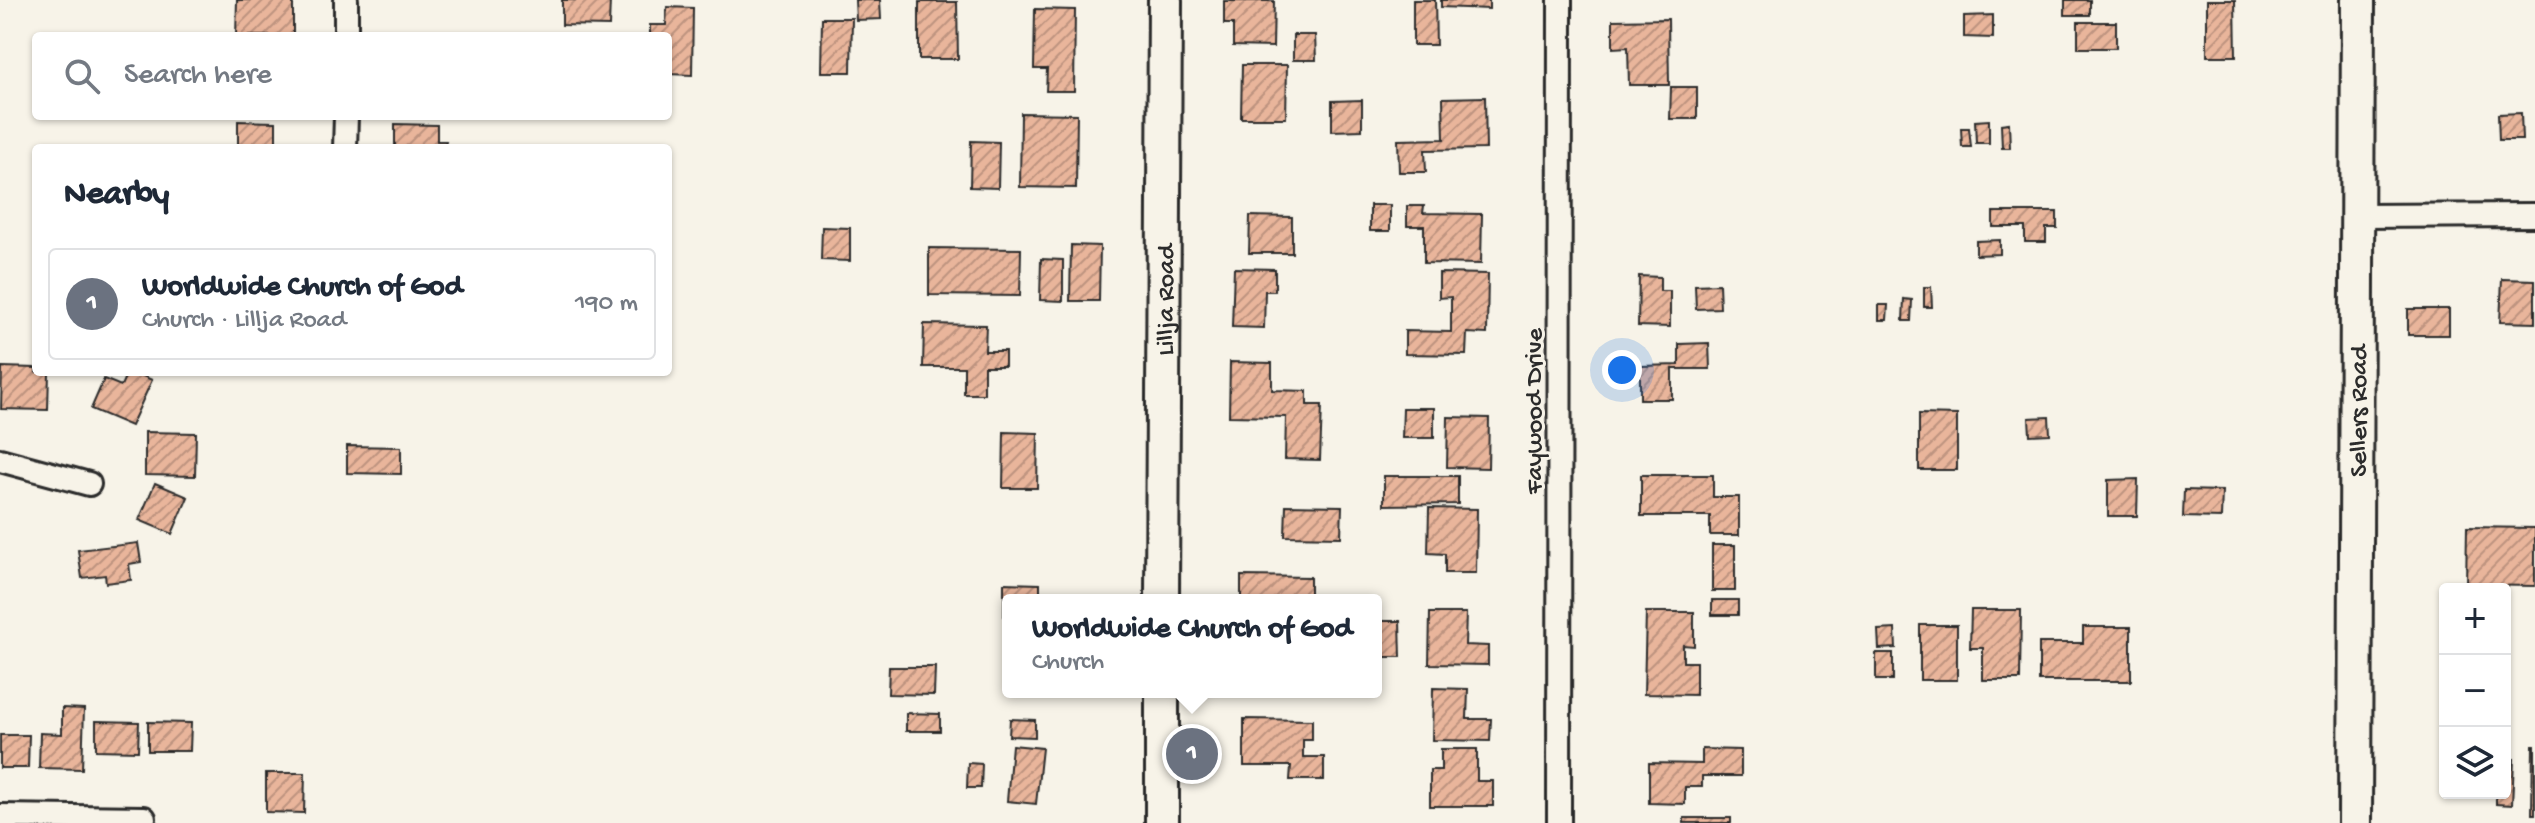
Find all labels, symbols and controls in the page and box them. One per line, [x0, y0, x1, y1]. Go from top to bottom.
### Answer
search box [32, 32, 672, 120]
icon: search [60, 54, 104, 98]
text: Search here [124, 59, 272, 94]
text: Nearby [64, 176, 169, 216]
street label: Lillja Road [1152, 242, 1184, 356]
text: Worldwide Church of God [142, 271, 462, 306]
text: 1 [87, 289, 97, 320]
text: 190 m [575, 289, 638, 320]
text: Church · Lillja Road [142, 306, 346, 337]
street label: Faywood Drive [1521, 328, 1552, 495]
street label: Sellers Road [2345, 343, 2377, 477]
your location [1602, 350, 1642, 390]
map controls [2439, 583, 2511, 799]
button: + [2439, 583, 2511, 655]
popup [1002, 594, 1382, 698]
text: Worldwide Church of God [1032, 613, 1352, 648]
text: Church [1032, 648, 1104, 679]
button: − [2439, 655, 2511, 727]
pin: 1 [1166, 724, 1218, 784]
button: layers [2439, 727, 2511, 799]

